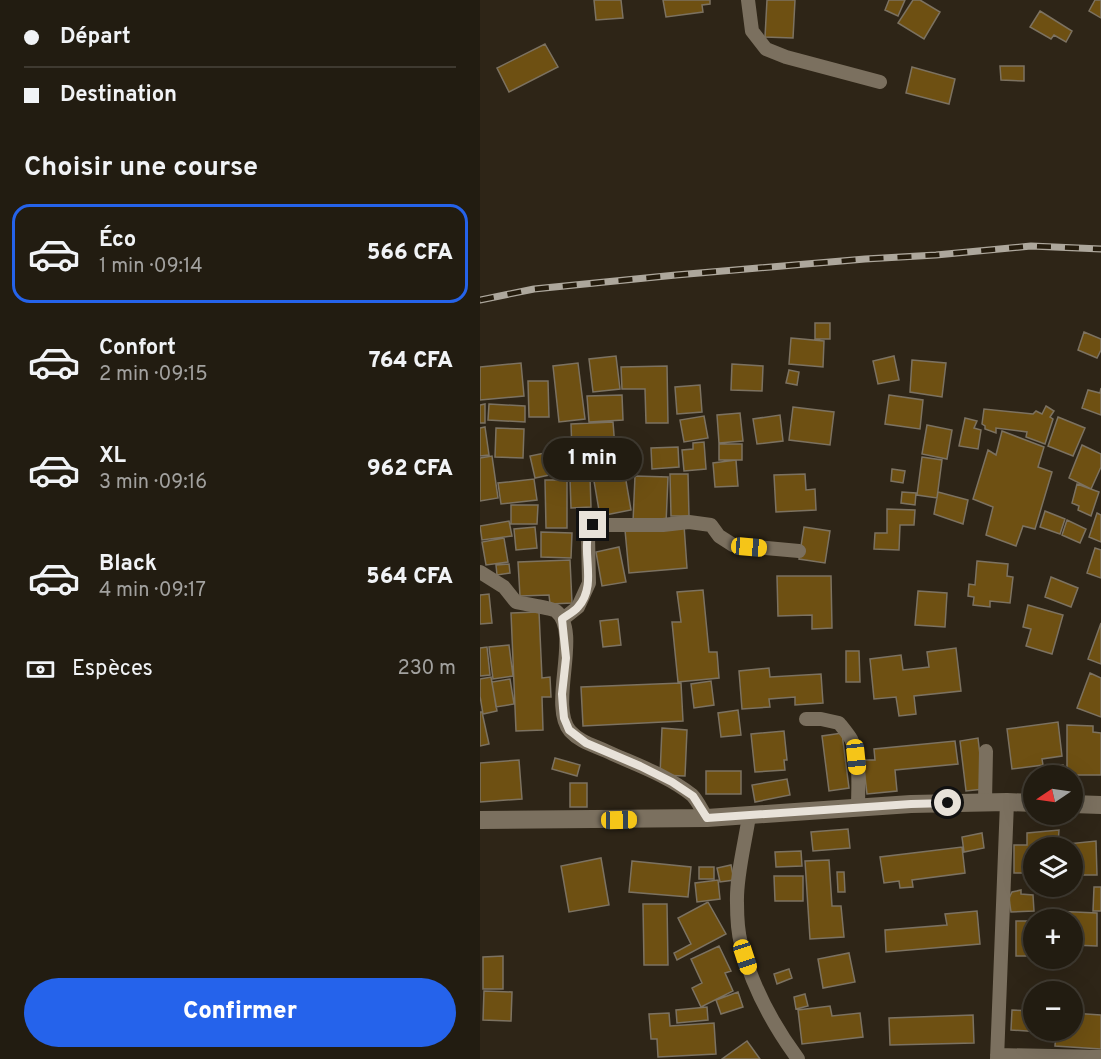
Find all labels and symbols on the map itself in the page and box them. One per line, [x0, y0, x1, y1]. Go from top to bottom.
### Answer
callout: 1 min [543, 438, 642, 480]
route end [579, 511, 606, 538]
car [730, 536, 768, 558]
car [845, 738, 867, 776]
north arrow [1023, 765, 1083, 825]
route start [934, 789, 961, 816]
car [601, 811, 637, 829]
car [731, 937, 759, 977]

